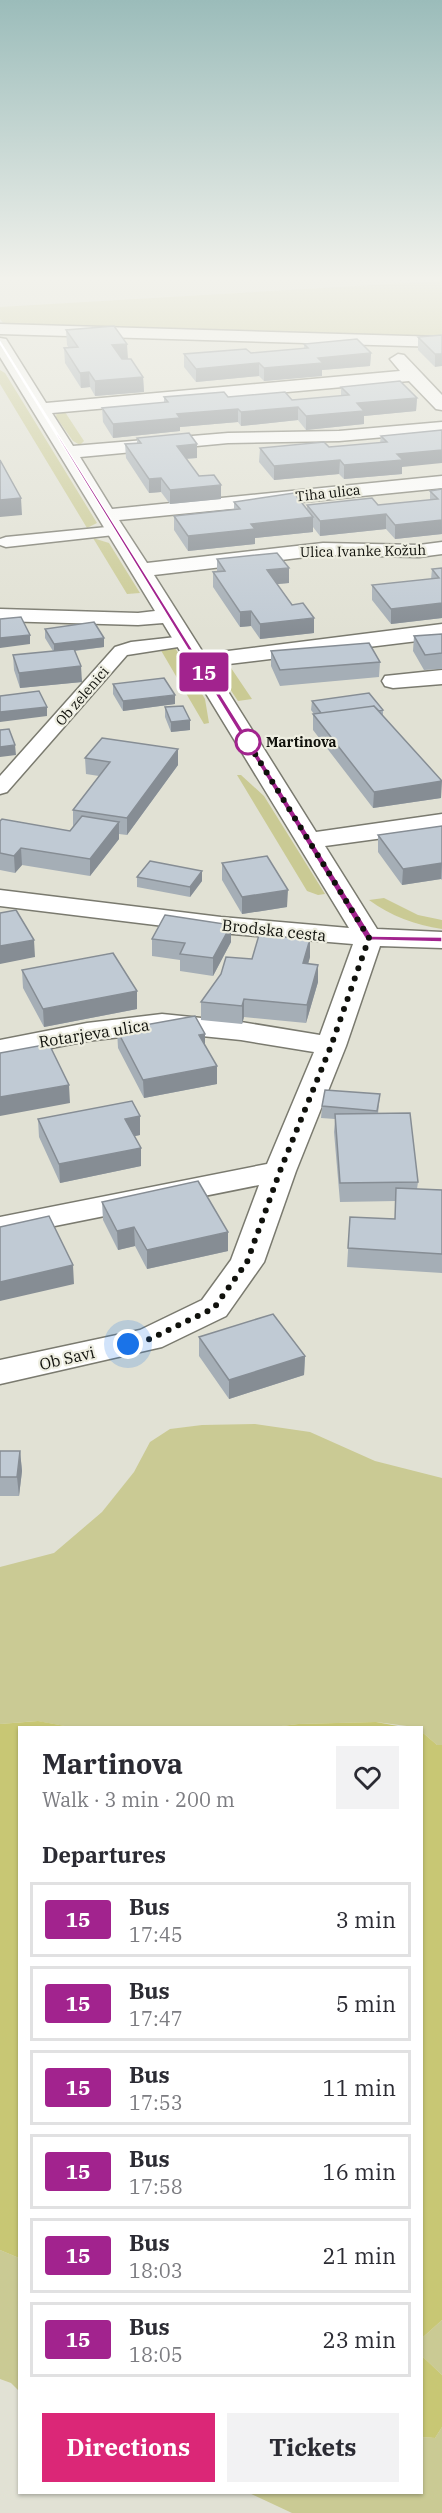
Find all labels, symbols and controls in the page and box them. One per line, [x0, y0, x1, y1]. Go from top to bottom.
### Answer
street label: Tiha ulica [295, 481, 362, 505]
street label: Ulica Ivanke Kožuh [300, 541, 427, 561]
line badge: 15 [177, 652, 231, 692]
text: 15 [191, 658, 217, 686]
street label: Ob zelenici [51, 663, 113, 729]
marker: Martinova [235, 729, 261, 755]
place label: Martinova [266, 733, 337, 751]
street label: Brodska cesta [221, 915, 328, 945]
street label: Rotarjeva ulica [37, 1014, 151, 1052]
your location [113, 1329, 143, 1359]
street label: Ob Savi [37, 1342, 97, 1374]
text: Martinova [42, 1745, 183, 1782]
button: heart [336, 1746, 399, 1809]
text: Walk · 3 min · 200 m [42, 1786, 235, 1813]
text: Departures [42, 1840, 166, 1869]
text: Bus [129, 1892, 170, 1921]
text: 15 [65, 1905, 91, 1933]
text: 3 min [336, 1905, 396, 1934]
text: 17:45 [129, 1921, 183, 1948]
text: Bus [129, 1976, 170, 2005]
text: 15 [65, 1989, 91, 2017]
text: 5 min [336, 1989, 396, 2018]
text: 17:47 [129, 2005, 183, 2032]
text: Bus [129, 2060, 170, 2089]
text: 15 [65, 2073, 91, 2101]
text: 11 min [323, 2073, 396, 2102]
text: 17:53 [129, 2089, 183, 2116]
text: Bus [129, 2144, 170, 2173]
text: 15 [65, 2157, 91, 2185]
text: 16 min [323, 2157, 396, 2186]
text: 17:58 [129, 2173, 183, 2200]
text: Bus [129, 2228, 170, 2257]
text: 15 [65, 2241, 91, 2269]
text: 21 min [323, 2241, 396, 2270]
text: 18:03 [129, 2257, 183, 2284]
text: Bus [129, 2312, 170, 2341]
text: 15 [65, 2325, 91, 2353]
text: 23 min [323, 2325, 396, 2354]
text: 18:05 [129, 2341, 183, 2368]
button: Directions [42, 2413, 215, 2482]
button: Tickets [227, 2413, 399, 2482]

